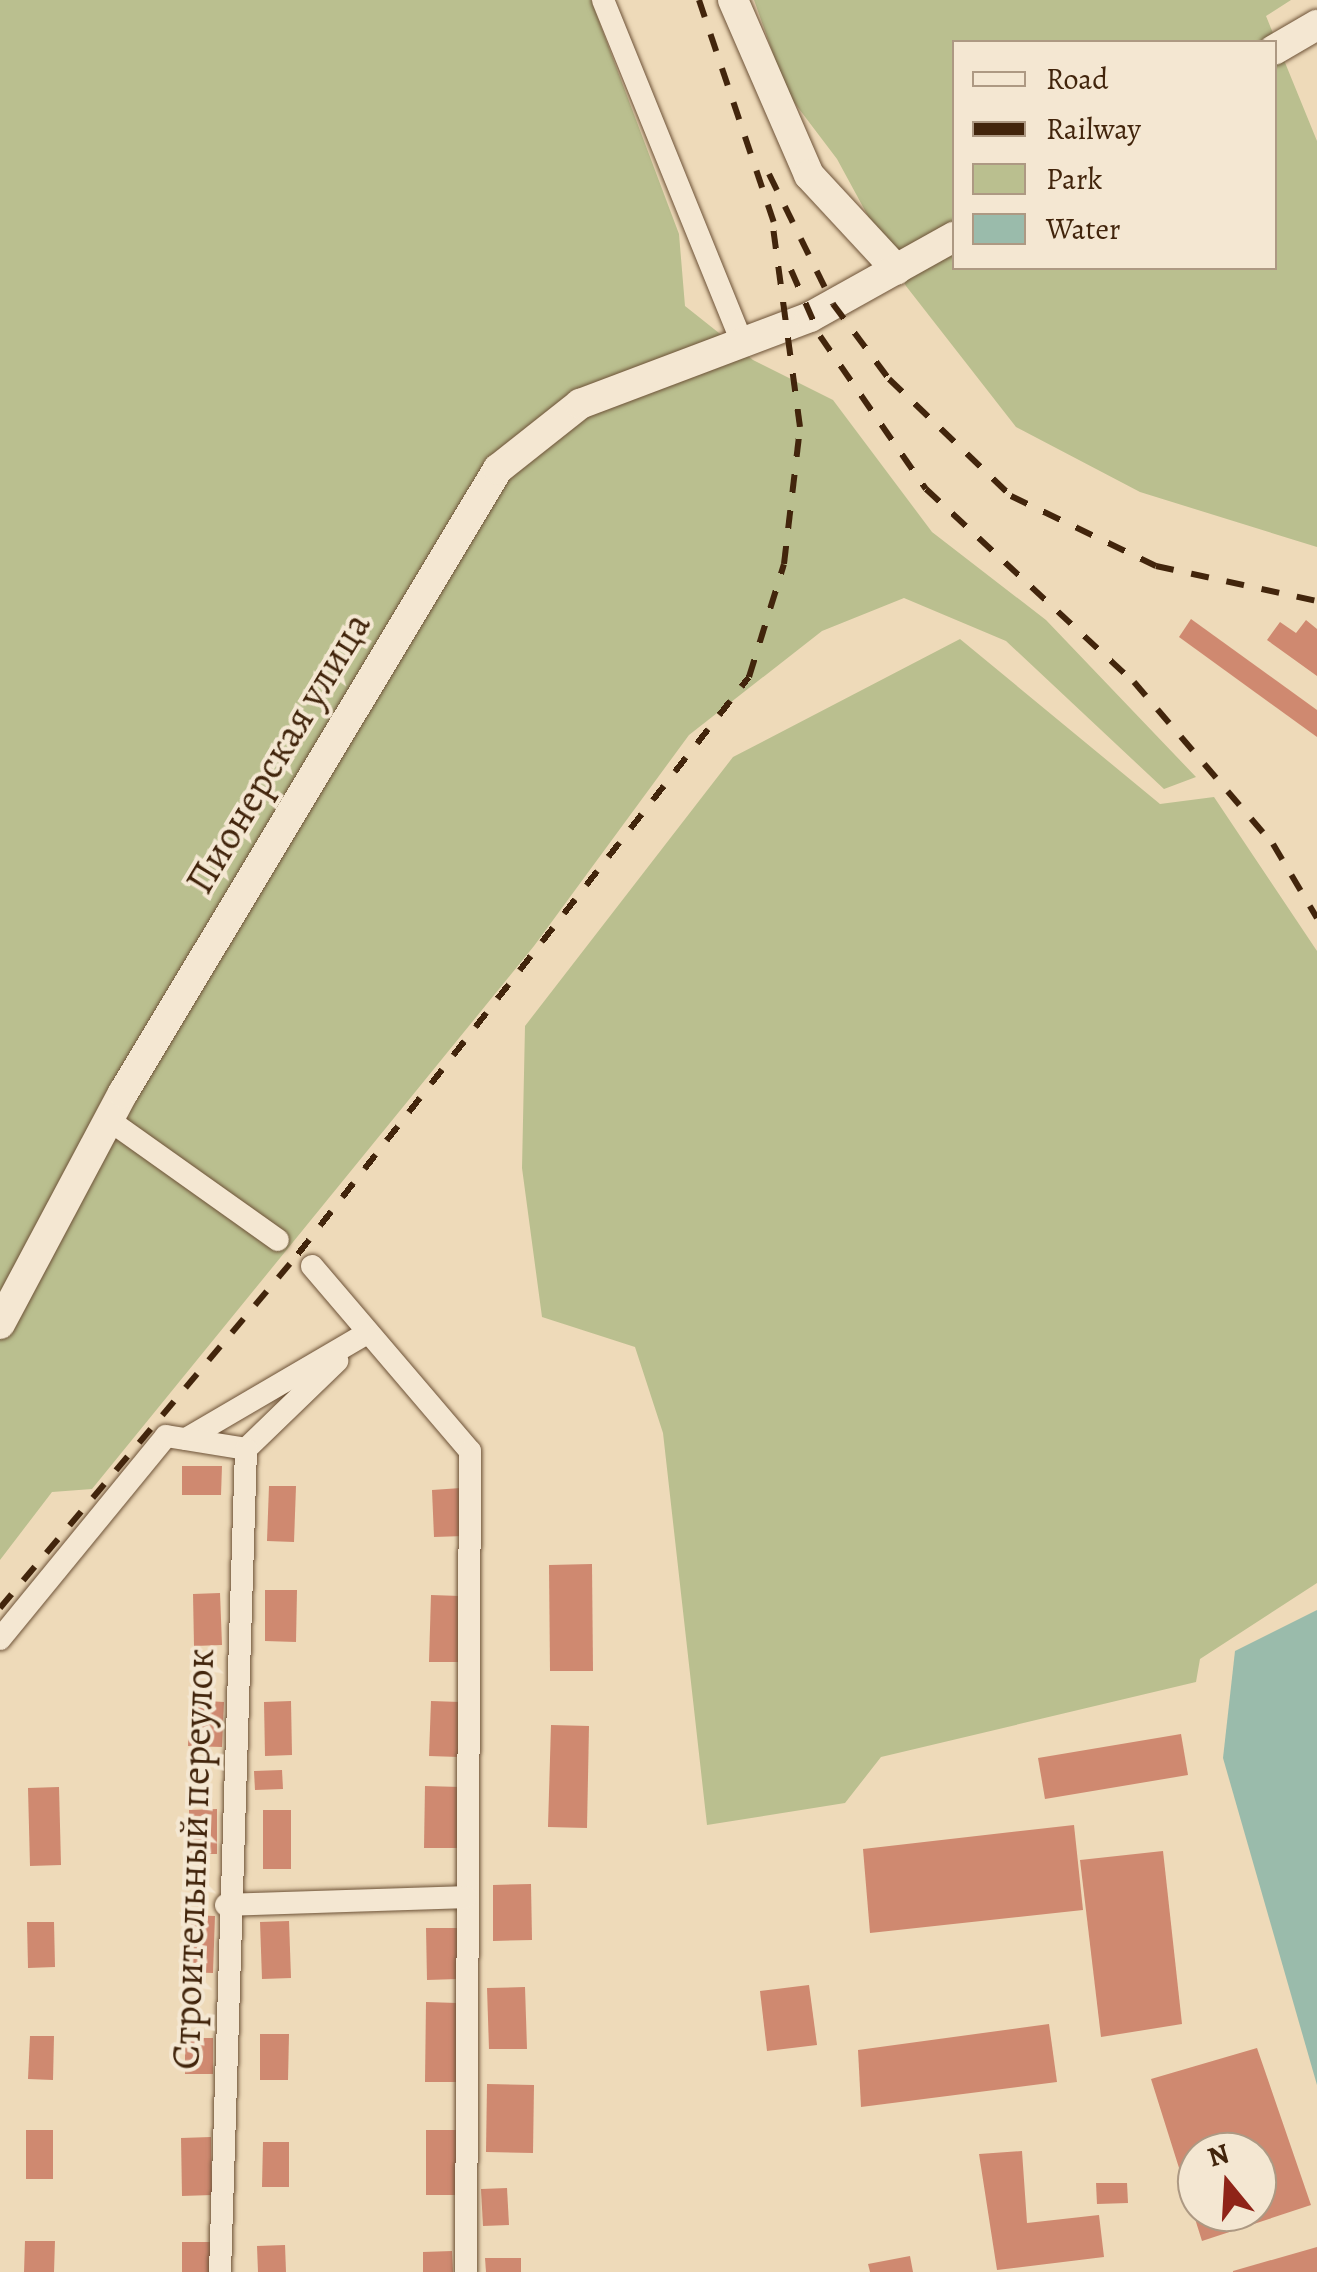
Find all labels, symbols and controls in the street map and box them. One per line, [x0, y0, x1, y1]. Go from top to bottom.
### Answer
legend [952, 40, 1277, 270]
text: Road [1046, 59, 1108, 99]
text: Railway [1046, 109, 1141, 149]
text: Park [1046, 159, 1102, 199]
text: Water [1046, 209, 1120, 249]
street label: Пионерская улица [175, 604, 381, 902]
street label: Строительный переулок [162, 1648, 224, 2070]
north arrow [1177, 2132, 1277, 2232]
text: N [1203, 2134, 1234, 2177]

